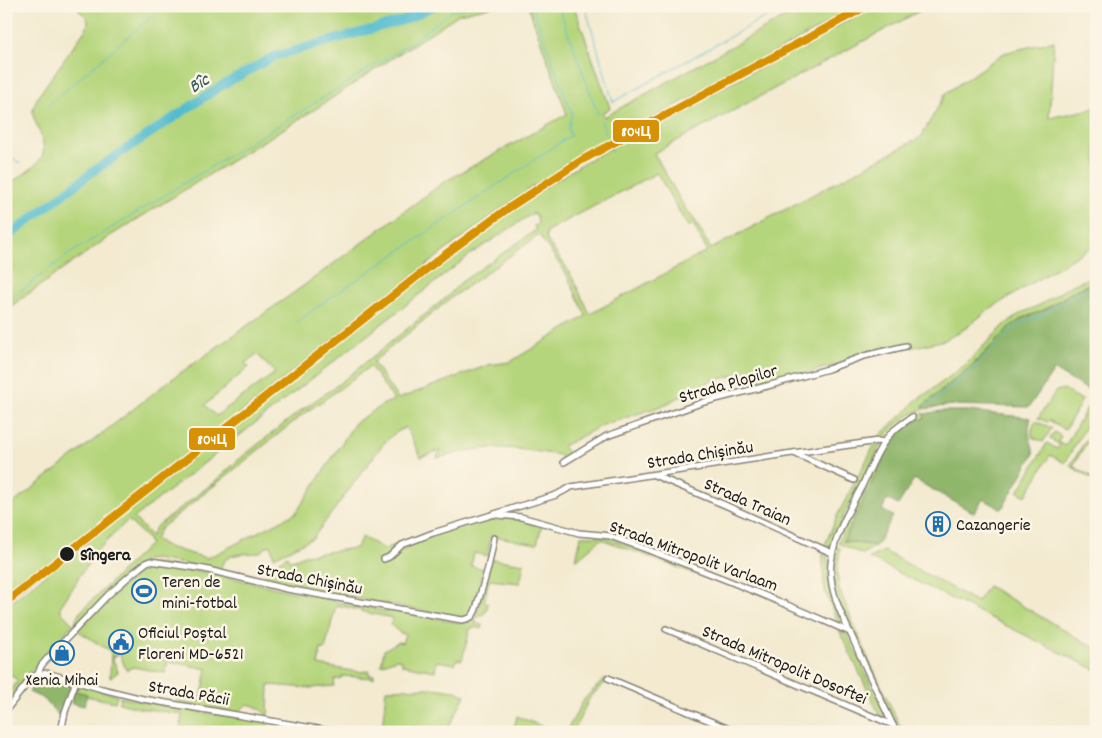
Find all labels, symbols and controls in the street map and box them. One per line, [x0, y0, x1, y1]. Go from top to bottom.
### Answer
water label: Bîc [184, 67, 217, 102]
line badge: 804Ц [612, 119, 660, 143]
text: 804Ц [621, 123, 651, 143]
street label: Strada Plopilor [676, 359, 781, 411]
line badge: 804Ц [188, 427, 236, 451]
text: 804Ц [197, 431, 227, 451]
street label: Strada Chișinău [646, 436, 755, 477]
street label: Strada Traian [699, 473, 795, 534]
building icon: Cazangerie [925, 511, 951, 537]
place label: Cazangerie [956, 514, 1031, 539]
street label: Strada Mitropolit Varlaam [605, 515, 781, 600]
place label: Sîngera [80, 544, 131, 569]
marker: Sîngera [58, 545, 76, 563]
street label: Strada Chișinău [255, 558, 364, 603]
place label: Teren de mini-fotbal [162, 571, 238, 617]
sports icon: Teren de mini-fotbal [131, 578, 157, 604]
street label: Strada Mitropolit Dosoftei [697, 620, 871, 713]
place label: Oficiul Poștal Floreni MD-6521 [138, 622, 244, 668]
public building icon: Oficiul Poștal Floreni MD-6521 [108, 629, 134, 655]
shop icon: Xenia Mihai [49, 640, 75, 666]
place label: Xenia Mihai [26, 669, 98, 694]
street label: Strada Păcii [146, 675, 231, 714]

